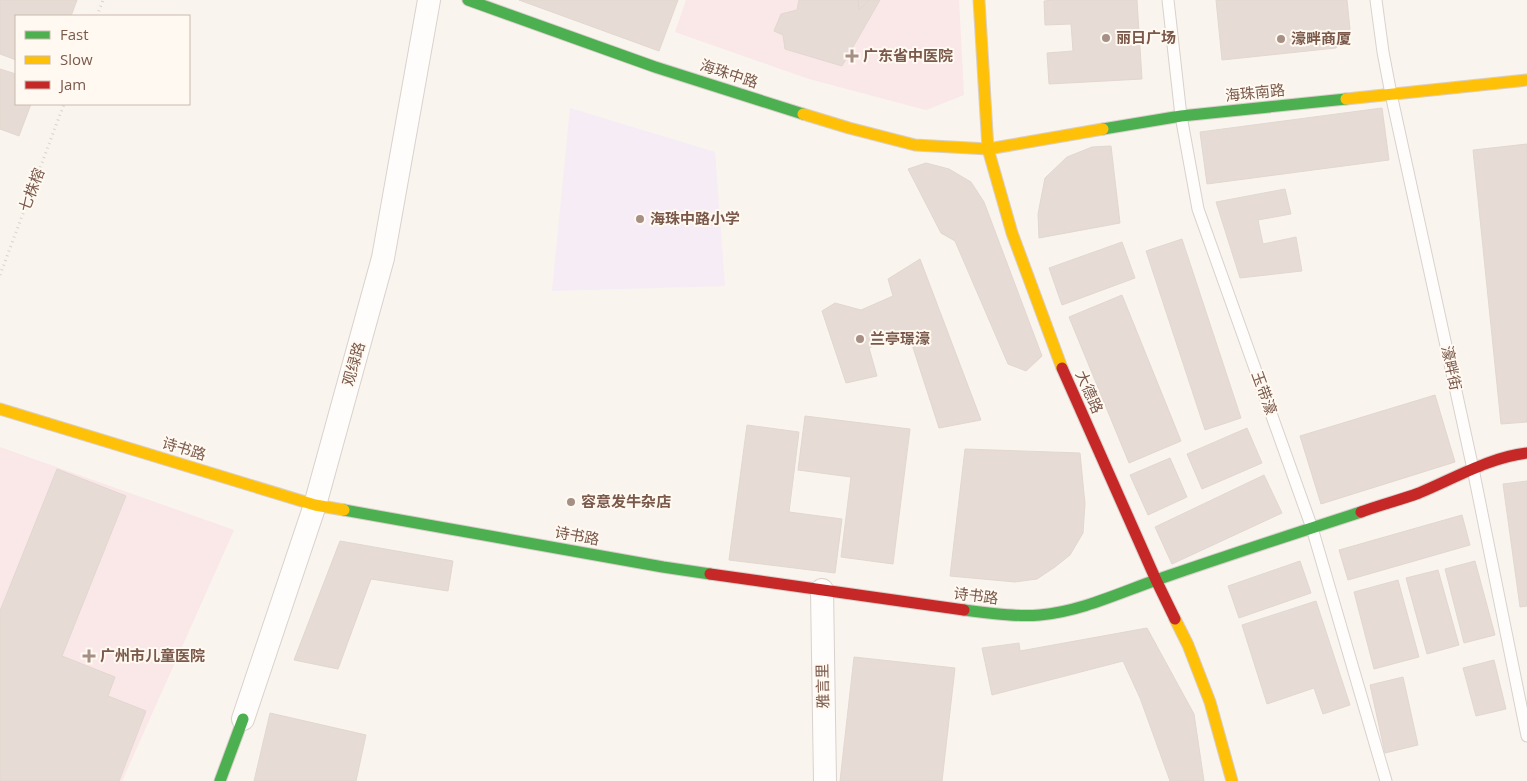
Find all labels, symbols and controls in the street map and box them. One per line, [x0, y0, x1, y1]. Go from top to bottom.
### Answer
legend [15, 15, 190, 105]
text: Fast [60, 24, 89, 44]
place label: 丽日广场 [1116, 27, 1176, 47]
place label: 濠畔商厦 [1291, 28, 1351, 48]
marker: 丽日广场 [1100, 32, 1112, 44]
marker: 濠畔商厦 [1275, 33, 1287, 45]
place label: 广东省中医院 [863, 45, 953, 65]
text: Slow [60, 49, 93, 69]
marker: 广东省中医院 [845, 49, 859, 63]
street label: 海珠中路 [698, 54, 761, 92]
text: Jam [58, 74, 86, 94]
street label: 海珠南路 [1224, 79, 1286, 105]
street label: 七株榕 [14, 165, 48, 214]
place label: 海珠中路小学 [650, 208, 740, 228]
marker: 海珠中路小学 [634, 213, 646, 225]
place label: 兰亭璟濠 [870, 328, 930, 348]
marker: 兰亭璟濠 [854, 333, 866, 345]
street label: 观绿路 [337, 339, 369, 388]
street label: 濠畔街 [1438, 344, 1466, 392]
street label: 大德路 [1072, 367, 1108, 416]
street label: 玉带濠 [1248, 368, 1282, 417]
street label: 诗书路 [160, 432, 209, 464]
place label: 容意发牛杂店 [581, 491, 671, 511]
marker: 容意发牛杂店 [565, 496, 577, 508]
street label: 诗书路 [553, 521, 601, 549]
street label: 诗书路 [953, 582, 1000, 608]
place label: 广州市儿童医院 [100, 645, 205, 665]
marker: 广州市儿童医院 [82, 649, 96, 663]
street label: 雅言里 [812, 663, 832, 709]

